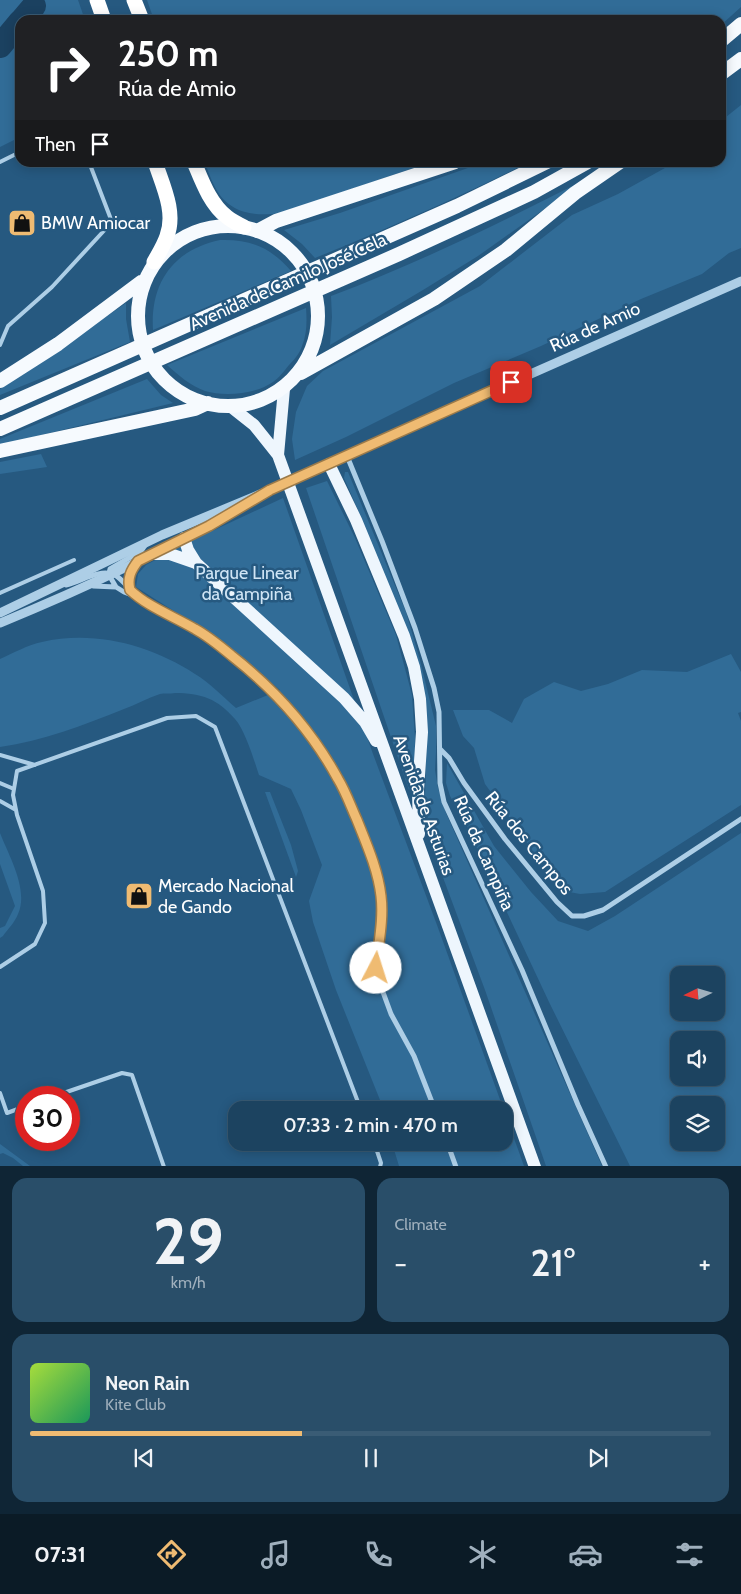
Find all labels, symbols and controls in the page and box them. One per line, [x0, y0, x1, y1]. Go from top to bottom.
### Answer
text: 250 m [118, 32, 218, 75]
icon: right [35, 35, 100, 100]
text: Rúa de Amio [118, 75, 236, 102]
icon: arrive [86, 130, 114, 158]
text: Then [35, 133, 76, 156]
shop icon: BMW Amiocar [7, 208, 37, 238]
place label: BMW Amiocar [41, 212, 151, 234]
street label: Avenida de Camilo José Cela [186, 228, 390, 335]
street label: Rúa de Amio [546, 297, 644, 357]
pin [490, 361, 532, 403]
icon: arrive [497, 368, 525, 396]
park label: Parque Linear da Campiña [195, 562, 299, 605]
street label: Avenida de Asturias [388, 732, 460, 878]
street label: Rúa dos Campos [480, 787, 578, 899]
street label: Rúa da Campiña [449, 792, 519, 914]
place label: Mercado Nacional de Gando [158, 875, 295, 918]
shop icon: Mercado Nacional de Gando [124, 881, 154, 911]
position arrow [349, 941, 401, 993]
north arrow [670, 966, 725, 1021]
map controls [670, 966, 725, 1151]
button: sound [670, 1031, 725, 1086]
speed limit sign: 30 [15, 1086, 80, 1151]
button: layers [670, 1096, 725, 1151]
text: 07:33 · 2 min · 470 m [283, 1114, 458, 1137]
text: 29 [153, 1201, 224, 1280]
text: Climate [395, 1215, 447, 1234]
text: 21° [531, 1239, 575, 1286]
text: − [395, 1246, 407, 1280]
text: + [699, 1246, 711, 1280]
text: km/h [171, 1273, 206, 1292]
text: Neon Rain [105, 1372, 190, 1395]
text: Kite Club [105, 1395, 166, 1414]
icon: previous [130, 1444, 158, 1472]
icon: pause [357, 1444, 385, 1472]
icon: next [584, 1444, 612, 1472]
icon: directions [154, 1537, 189, 1572]
icon: music [258, 1537, 293, 1572]
icon: phone [361, 1537, 396, 1572]
icon: climate [465, 1537, 500, 1572]
icon: car [568, 1537, 603, 1572]
icon: filters [672, 1537, 707, 1572]
text: 07:31 [34, 1541, 86, 1568]

